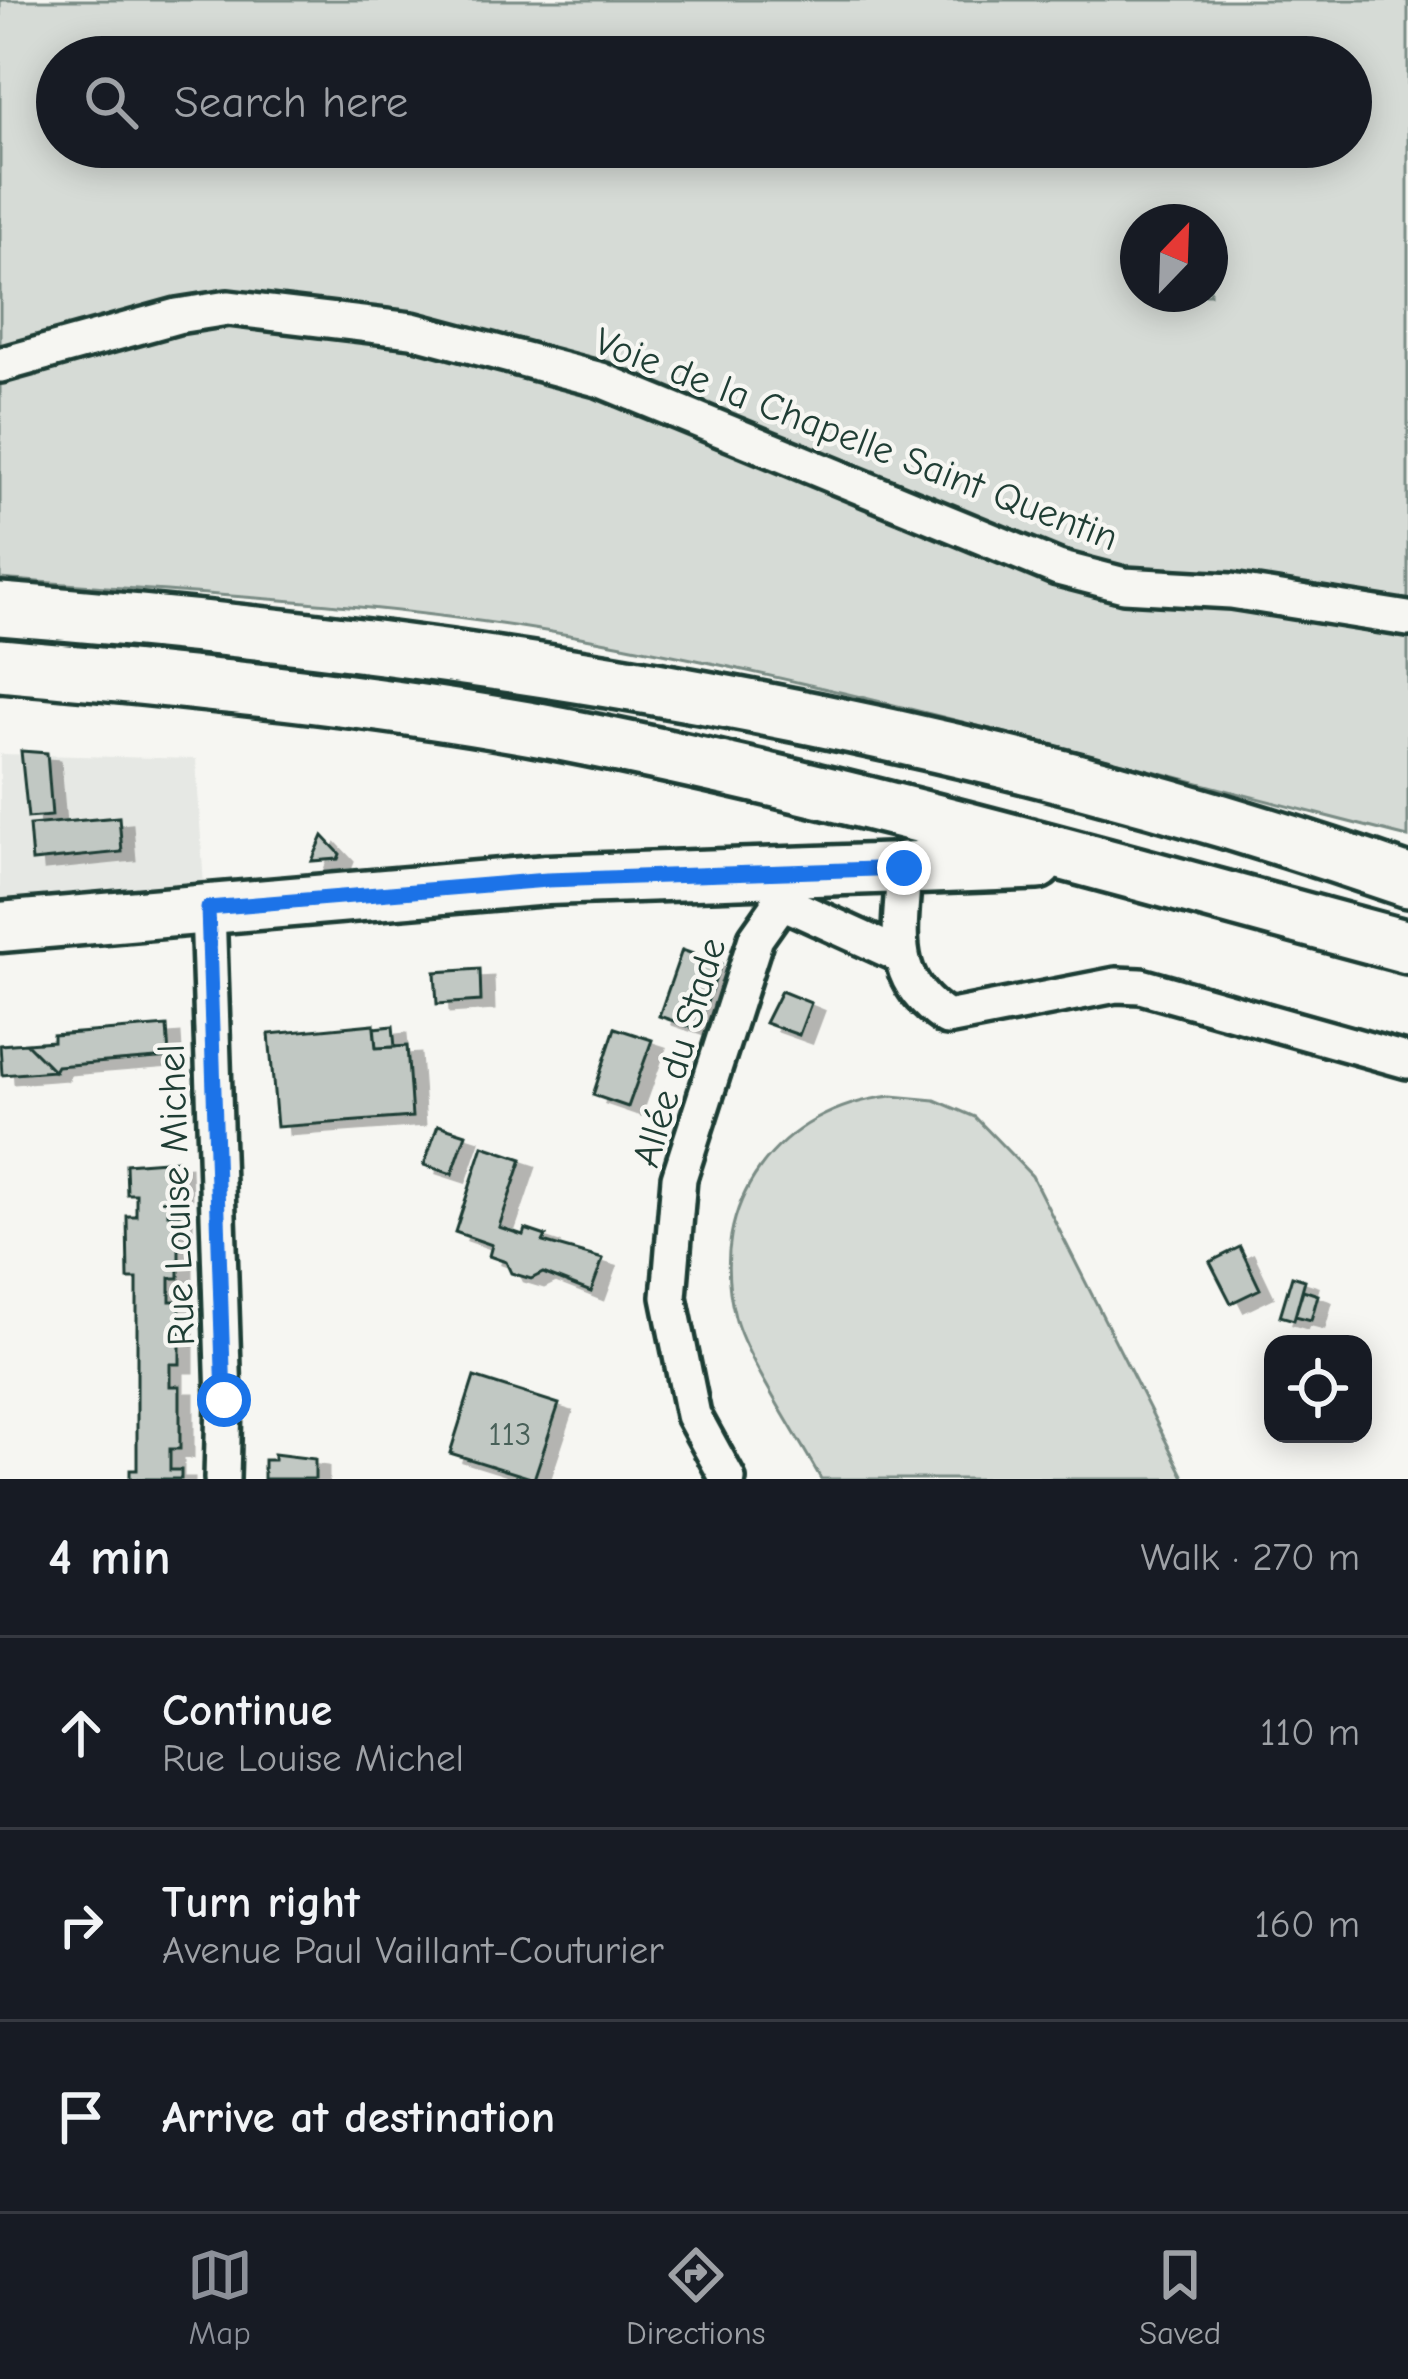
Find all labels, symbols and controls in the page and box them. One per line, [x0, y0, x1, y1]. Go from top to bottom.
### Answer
search box [36, 36, 1372, 168]
icon: search [78, 69, 144, 135]
text: Search here [174, 76, 408, 128]
north arrow [1120, 204, 1228, 312]
street label: Voie de la Chapelle Saint Quentin [588, 319, 1124, 560]
route end [877, 841, 931, 895]
street label: Allée du Stade [623, 932, 736, 1173]
street label: Rue Louise Michel [149, 1043, 204, 1347]
map controls [1264, 1335, 1372, 1443]
button: locate [1264, 1335, 1372, 1443]
route start [197, 1373, 251, 1427]
house number: 113 [489, 1415, 531, 1453]
text: 4 min [48, 1528, 171, 1587]
text: Walk · 270 m [1141, 1535, 1360, 1580]
text: Continue [162, 1684, 332, 1736]
icon: ahead [48, 1700, 114, 1766]
text: 110 m [1260, 1710, 1360, 1755]
text: Rue Louise Michel [162, 1736, 464, 1781]
text: Turn right [162, 1876, 360, 1928]
icon: right [48, 1892, 114, 1958]
text: 160 m [1254, 1902, 1360, 1947]
text: Avenue Paul Vaillant-Couturier [162, 1928, 664, 1973]
icon: arrive [48, 2084, 114, 2150]
text: Arrive at destination [162, 2091, 555, 2143]
tab: Map [187, 2242, 253, 2352]
tab: Directions [626, 2242, 766, 2352]
tab: Saved [1139, 2242, 1221, 2352]

